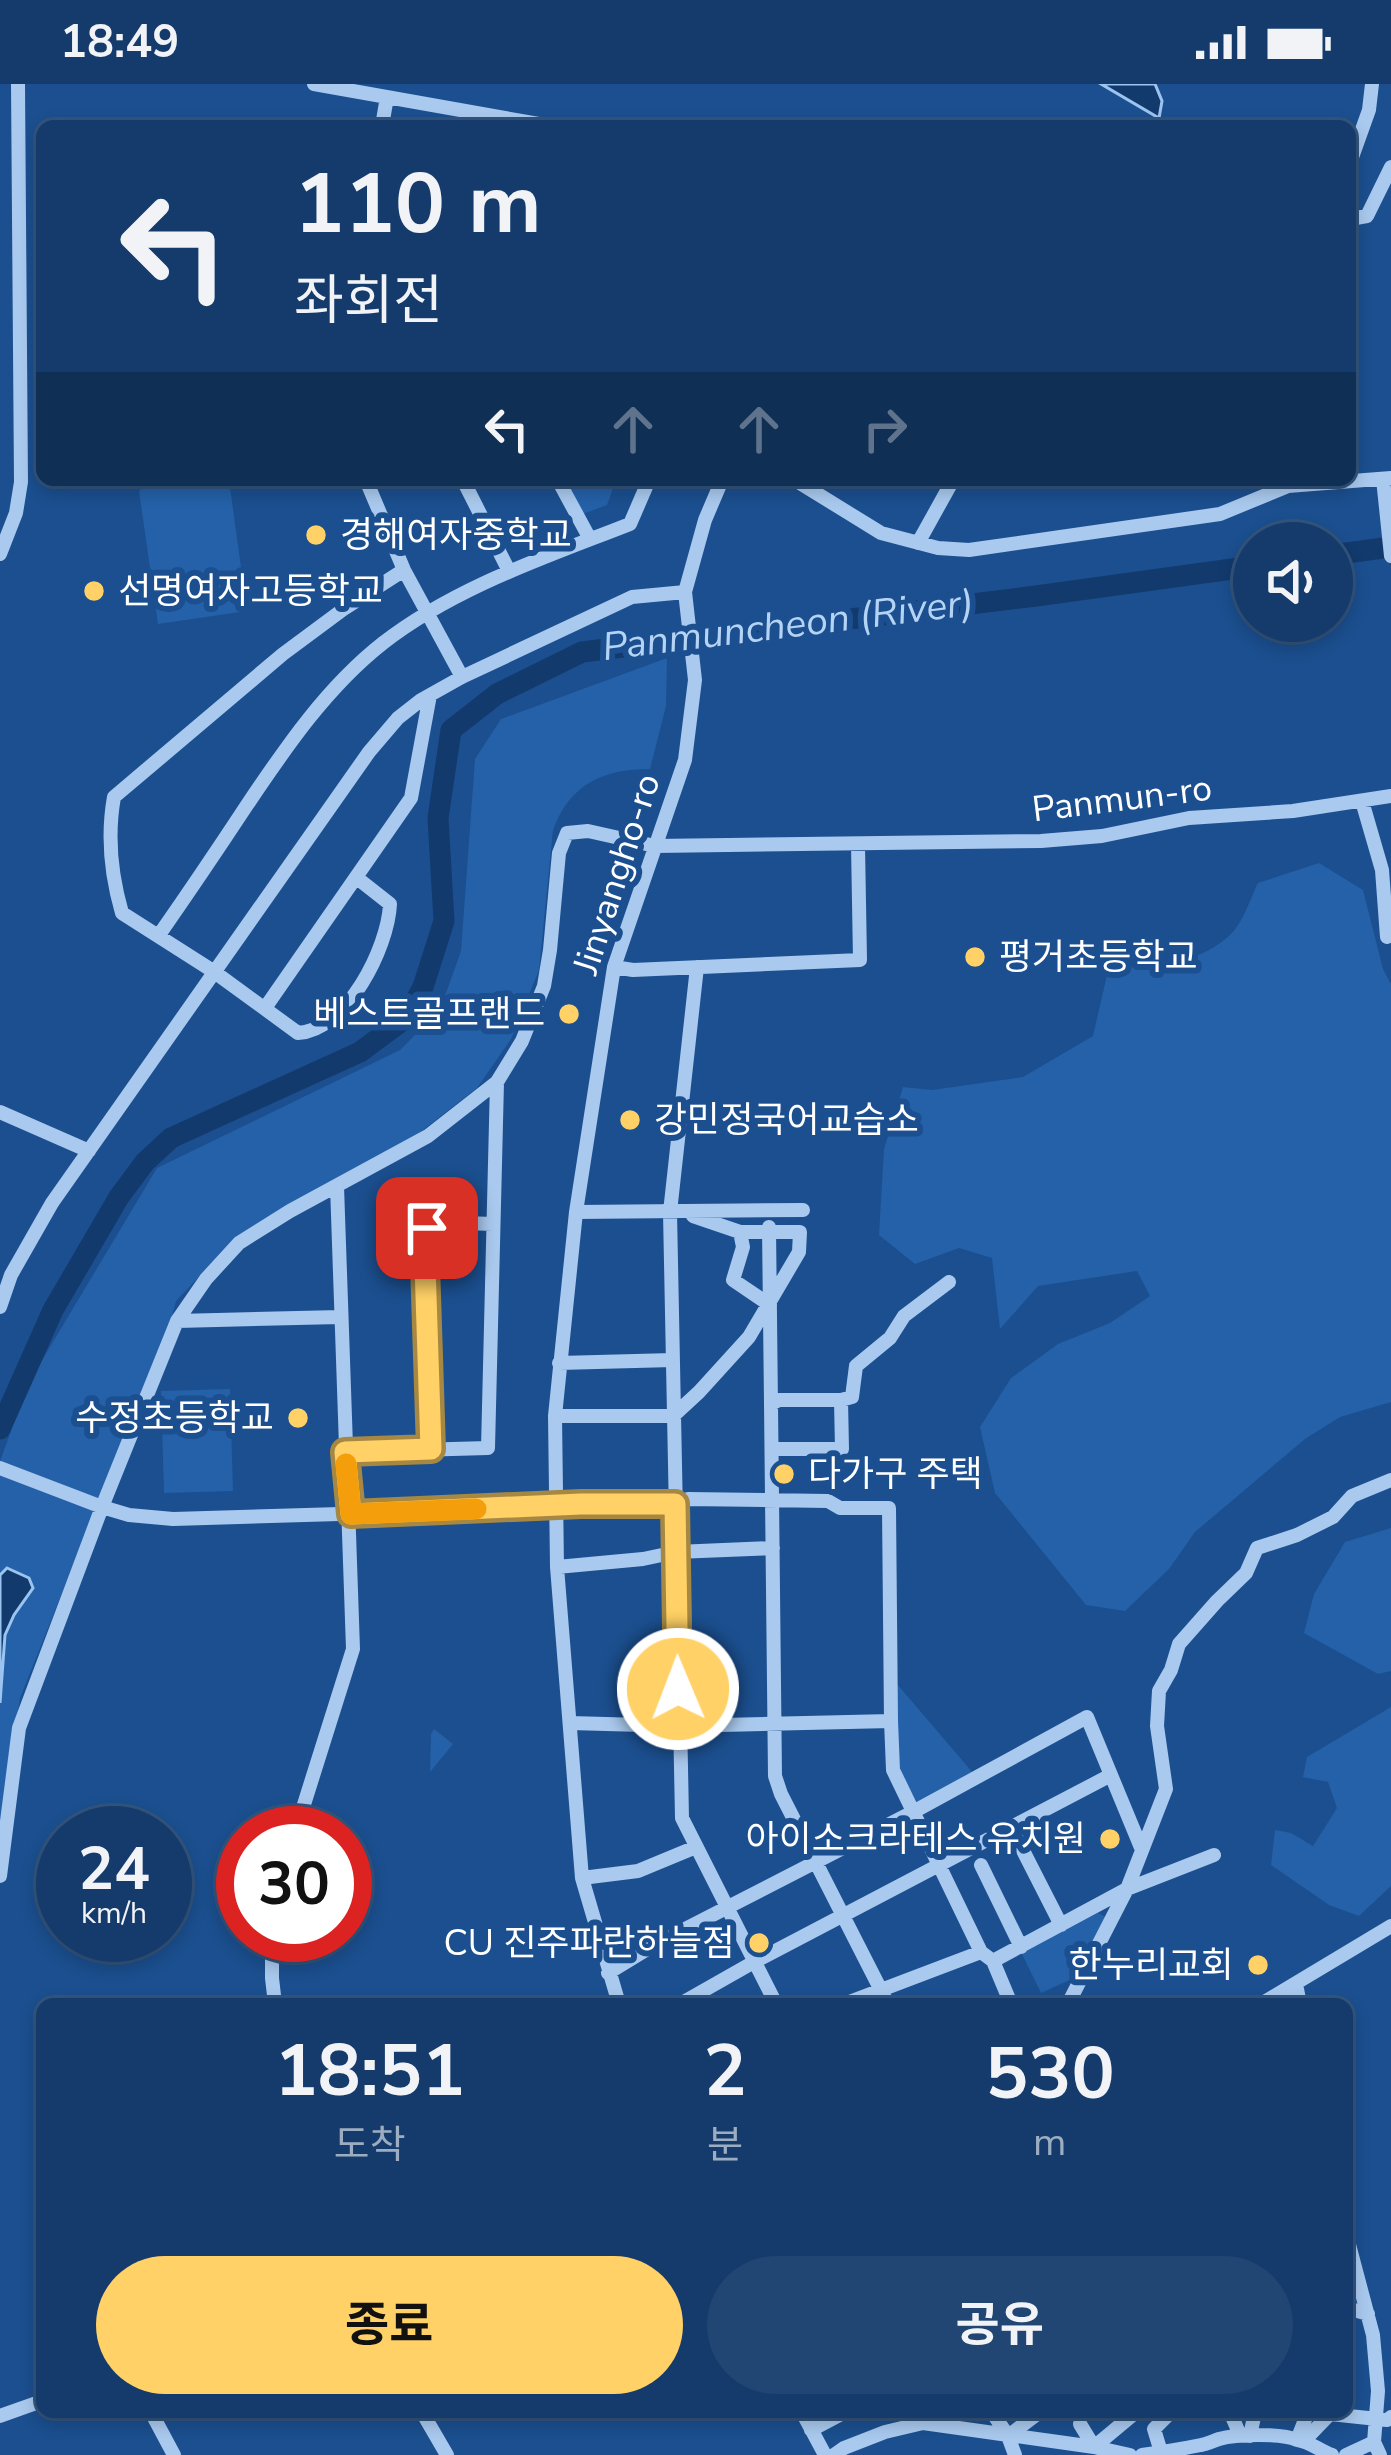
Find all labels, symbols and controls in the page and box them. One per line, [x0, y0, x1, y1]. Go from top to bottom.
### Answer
text: 18:49 [60, 12, 179, 73]
text: 110 m [294, 147, 542, 262]
icon: left [96, 168, 252, 324]
text: 좌회전 [294, 264, 443, 338]
icon: left [474, 396, 540, 462]
icon: ahead [600, 396, 666, 462]
icon: ahead [726, 396, 792, 462]
icon: right [852, 396, 918, 462]
place label: 경해여자중학교 [340, 511, 572, 560]
marker: 경해여자중학교 [303, 522, 329, 548]
map controls [1233, 522, 1353, 642]
button: sound [1233, 522, 1353, 642]
place label: 선명여자고등학교 [118, 567, 383, 616]
water label: Panmuncheon (River) [599, 576, 977, 674]
marker: 선명여자고등학교 [81, 578, 107, 604]
street label: Panmun-ro [1029, 764, 1215, 834]
street label: Jinyangho-ro [561, 768, 672, 981]
place label: 평거초등학교 [999, 933, 1198, 982]
marker: 평거초등학교 [962, 944, 988, 970]
place label: 베스트골프랜드 [313, 990, 545, 1039]
marker: 베스트골프랜드 [556, 1001, 582, 1027]
place label: 강민정국어교습소 [654, 1096, 919, 1145]
marker: 강민정국어교습소 [617, 1107, 643, 1133]
pin [376, 1177, 478, 1279]
icon: arrive [394, 1195, 460, 1261]
place label: 수정초등학교 [75, 1394, 274, 1443]
marker: 수정초등학교 [285, 1405, 311, 1431]
place label: 다가구 주택 [808, 1450, 983, 1499]
marker: 다가구 주택 [771, 1461, 797, 1487]
position arrow [615, 1626, 741, 1752]
speed limit sign: 30 [216, 1806, 372, 1962]
place label: 아이소크라테스 유치원 [746, 1815, 1086, 1864]
marker: 아이소크라테스 유치원 [1097, 1826, 1123, 1852]
text: 24 [78, 1828, 150, 1910]
text: km/h [81, 1893, 147, 1934]
place label: CU 진주파란하늘점 [443, 1919, 735, 1968]
marker: CU 진주파란하늘점 [746, 1930, 772, 1956]
place label: 한누리교회 [1068, 1941, 1234, 1990]
marker: 한누리교회 [1245, 1952, 1271, 1978]
text: 18:51 [274, 2022, 465, 2120]
text: 2 [703, 2022, 747, 2120]
text: 530 [985, 2025, 1115, 2123]
text: m [1033, 2116, 1066, 2169]
text: 도착 [334, 2119, 406, 2172]
text: 분 [707, 2119, 743, 2172]
button: 종료 [96, 2256, 683, 2394]
button: 공유 [707, 2256, 1293, 2394]

